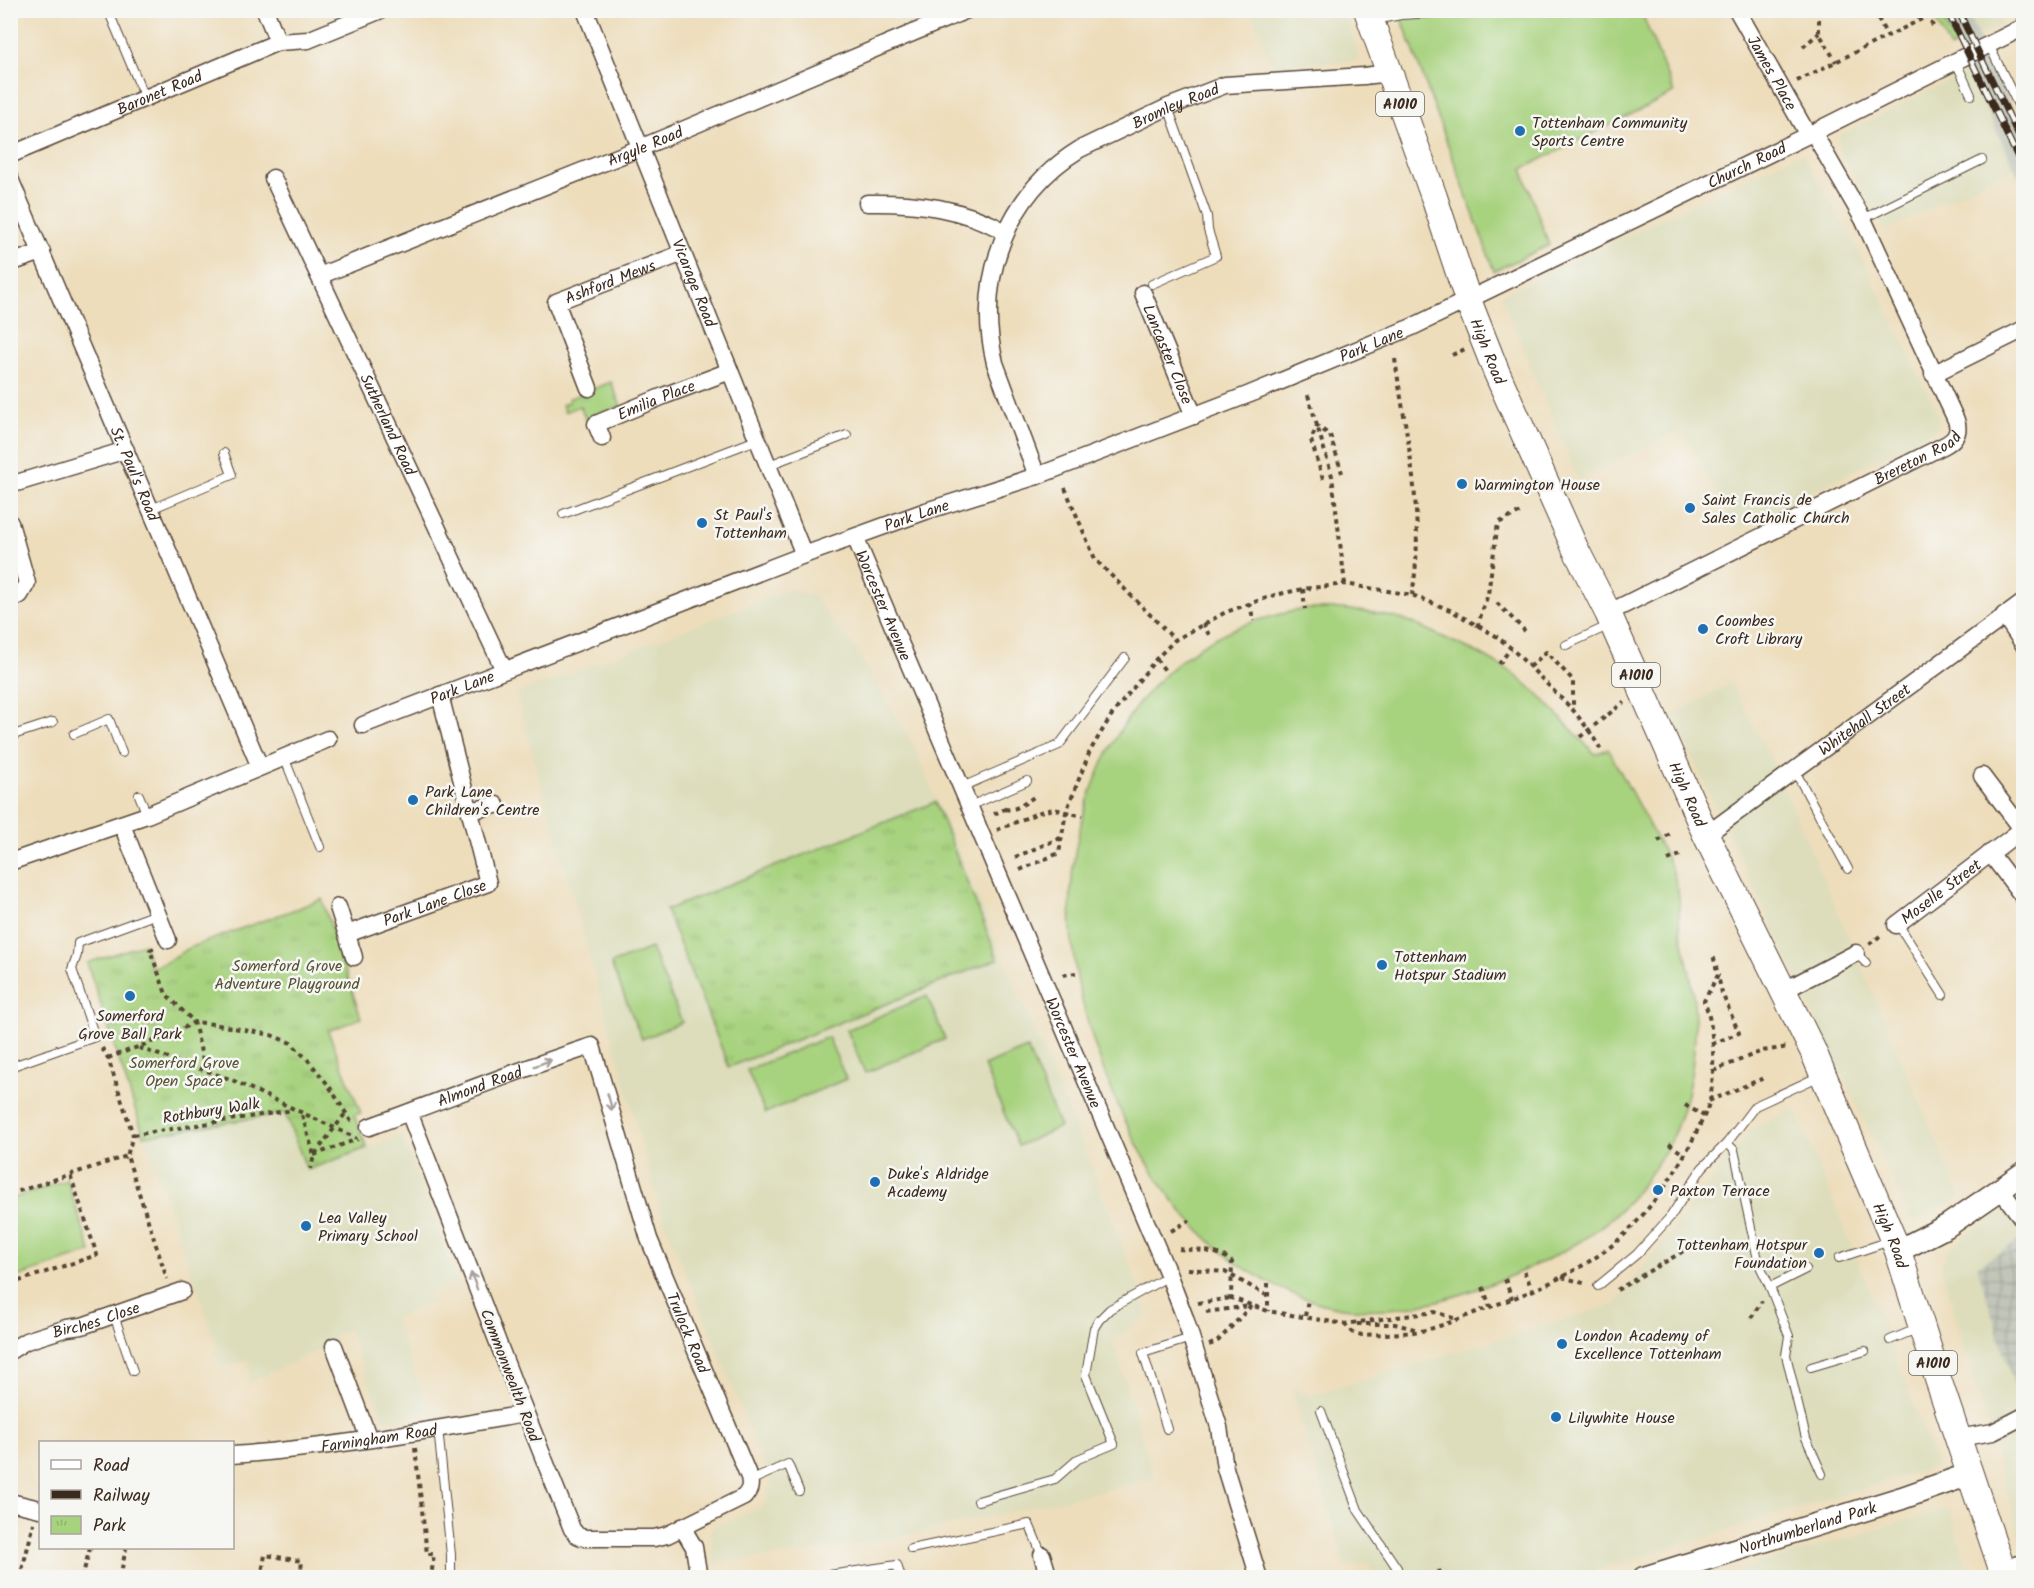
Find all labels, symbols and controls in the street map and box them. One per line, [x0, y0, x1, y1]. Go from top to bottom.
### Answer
street label: James Place [1740, 31, 1803, 115]
street label: Baronet Road [113, 64, 207, 123]
street label: Bromley Road [1128, 77, 1224, 136]
road number: A1010 [1376, 92, 1424, 116]
place label: Tottenham Community Sports Centre [1532, 111, 1688, 154]
street label: Argyle Road [604, 120, 688, 174]
marker: Tottenham Community Sports Centre [1513, 124, 1527, 138]
street label: Church Road [1703, 136, 1792, 196]
street label: Vicarage Road [664, 235, 723, 332]
street label: Ashford Mews [561, 254, 660, 311]
street label: Lancaster Close [1135, 301, 1199, 408]
street label: High Road [1462, 315, 1512, 390]
street label: Park Lane [1336, 321, 1408, 370]
street label: Sutherland Road [353, 370, 422, 481]
street label: Emilia Place [614, 374, 699, 428]
street label: St. Paul's Road [103, 423, 165, 526]
street label: Brereton Road [1870, 426, 1970, 493]
place label: Warmington House [1474, 473, 1600, 498]
marker: Warmington House [1455, 477, 1469, 491]
place label: Saint Francis de Sales Catholic Church [1702, 488, 1850, 531]
street label: Park Lane [881, 493, 953, 539]
marker: Saint Francis de Sales Catholic Church [1683, 501, 1697, 515]
place label: St Paul's Tottenham [714, 503, 787, 546]
marker: St Paul's Tottenham [695, 516, 709, 530]
street label: Worcester Avenue [848, 546, 917, 665]
place label: Coombes Croft Library [1715, 609, 1803, 652]
marker: Coombes Croft Library [1696, 622, 1710, 636]
road number: A1010 [1612, 663, 1660, 687]
street label: Park Lane [426, 664, 498, 712]
street label: Whitehall Street [1814, 678, 1917, 763]
street label: High Road [1661, 758, 1712, 832]
place label: Park Lane Children's Centre [425, 780, 539, 823]
marker: Park Lane Children's Centre [406, 793, 420, 807]
street label: Moselle Street [1896, 853, 1988, 931]
street label: Park Lane Close [380, 874, 490, 934]
place label: Tottenham Hotspur Stadium [1394, 945, 1507, 988]
park label: Somerford Grove Adventure Playground [215, 954, 360, 997]
marker: Tottenham Hotspur Stadium [1375, 958, 1389, 972]
marker: Somerford Grove Ball Park [123, 989, 137, 1003]
street label: Worcester Avenue [1038, 994, 1107, 1112]
place label: Somerford Grove Ball Park [78, 1004, 182, 1047]
park label: Somerford Grove Open Space [129, 1051, 239, 1094]
one-way arrow [533, 1057, 552, 1068]
street label: Almond Road [434, 1060, 527, 1114]
street label: Rothbury Walk [161, 1091, 262, 1132]
one-way arrow [605, 1092, 616, 1111]
place label: Duke's Aldridge Academy [887, 1162, 989, 1205]
marker: Duke's Aldridge Academy [868, 1175, 882, 1189]
place label: Paxton Terrace [1670, 1179, 1770, 1204]
marker: Paxton Terrace [1651, 1183, 1665, 1197]
street label: High Road [1865, 1199, 1914, 1273]
place label: Lea Valley Primary School [318, 1206, 418, 1249]
marker: Lea Valley Primary School [299, 1219, 313, 1233]
place label: Tottenham Hotspur Foundation [1676, 1233, 1809, 1276]
marker: Tottenham Hotspur Foundation [1812, 1246, 1826, 1260]
one-way arrow [468, 1272, 479, 1290]
street label: Trulock Road [659, 1289, 715, 1379]
street label: Birches Close [49, 1296, 143, 1346]
street label: Commonwealth Road [473, 1305, 547, 1447]
place label: London Academy of Excellence Tottenham [1574, 1324, 1722, 1367]
marker: London Academy of Excellence Tottenham [1555, 1337, 1569, 1351]
road number: A1010 [1909, 1351, 1957, 1375]
place label: Lilywhite House [1568, 1406, 1675, 1431]
marker: Lilywhite House [1549, 1410, 1563, 1424]
street label: Farningham Road [320, 1418, 440, 1460]
legend [39, 1441, 234, 1549]
text: Road [93, 1452, 130, 1481]
text: Railway [93, 1482, 150, 1511]
street label: Northumberland Park [1736, 1496, 1880, 1562]
text: Park [93, 1512, 126, 1541]

